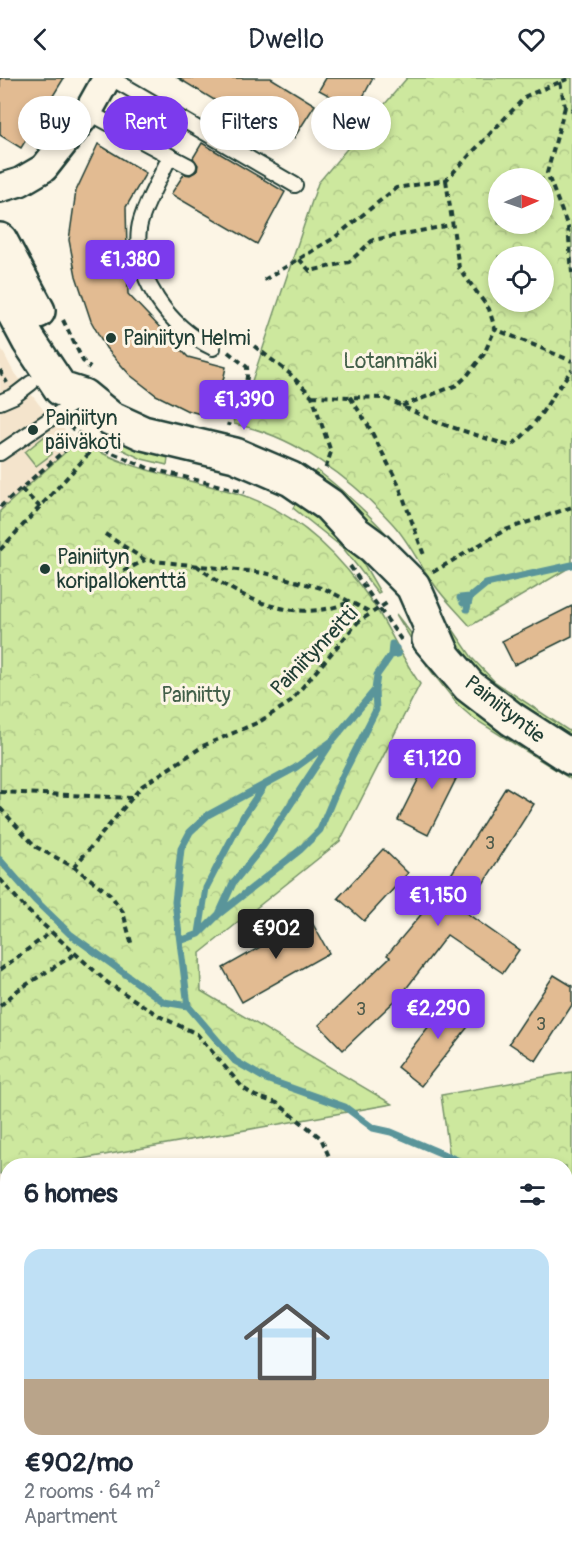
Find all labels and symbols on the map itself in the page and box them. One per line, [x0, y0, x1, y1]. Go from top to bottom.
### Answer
north arrow [488, 168, 554, 234]
pin: €1,380 [81, 240, 179, 291]
place label: Painiityn Helmi [123, 325, 251, 352]
marker: Painiityn Helmi [104, 331, 118, 345]
park label: Lotanmäki [343, 348, 437, 375]
pin: €1,390 [195, 380, 293, 431]
place label: Painiityn päiväkoti [45, 405, 121, 456]
marker: Painiityn päiväkoti [26, 423, 40, 437]
place label: Painiityn koripallokenttä [57, 544, 187, 595]
marker: Painiityn koripallokenttä [38, 562, 52, 576]
street label: Painiitynreitti [265, 601, 364, 702]
street label: Painiityntie [459, 669, 551, 750]
park label: Painiitty [161, 682, 231, 709]
pin: €1,120 [383, 739, 481, 790]
house number: 3 [485, 832, 495, 855]
pin: €1,150 [389, 876, 487, 927]
pin: €902 [240, 909, 312, 960]
pin: €2,290 [389, 989, 487, 1040]
house number: 3 [356, 998, 366, 1021]
house number: 3 [536, 1013, 546, 1036]

